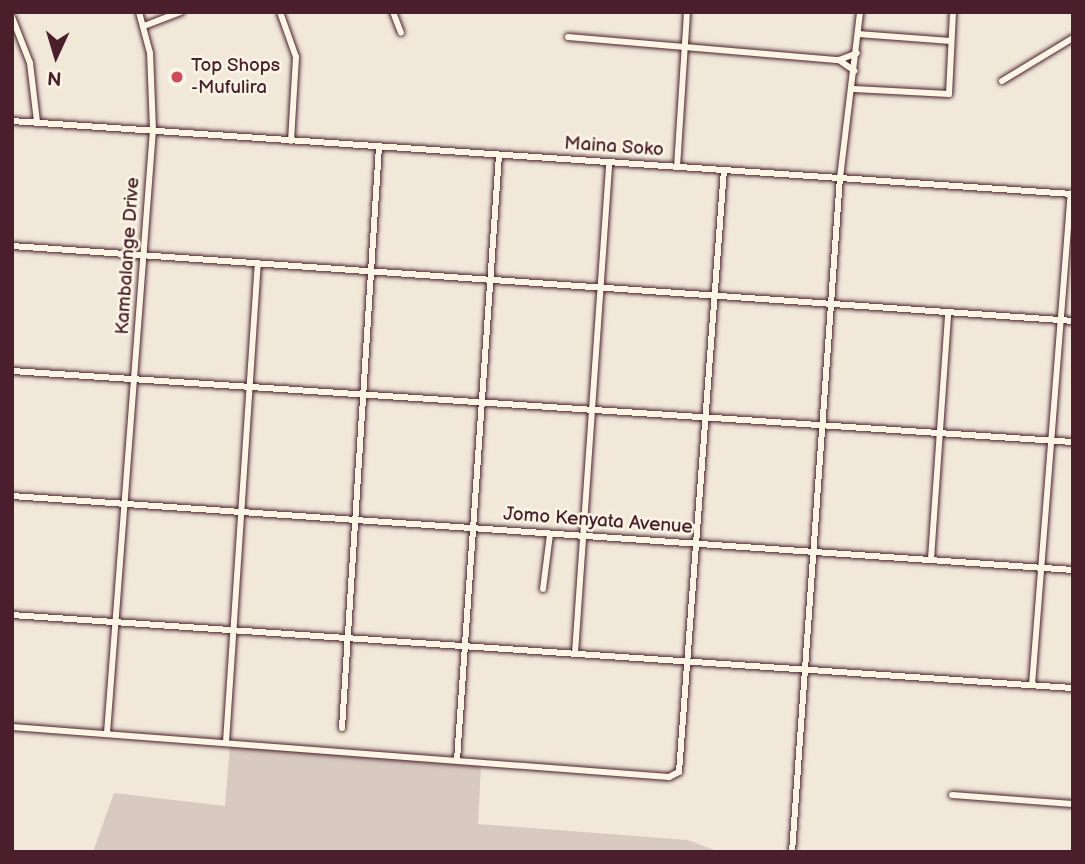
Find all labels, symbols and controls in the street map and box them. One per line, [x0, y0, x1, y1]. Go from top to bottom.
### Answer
north arrow [21, 21, 91, 91]
place label: Top Shops -Mufulira [191, 55, 281, 99]
text: N [47, 65, 62, 89]
marker: Top Shops -Mufulira [169, 69, 185, 85]
street label: Maina Soko [563, 132, 665, 162]
street label: Kambalange Drive [111, 177, 145, 335]
street label: Jomo Kenyata Avenue [503, 503, 693, 539]

